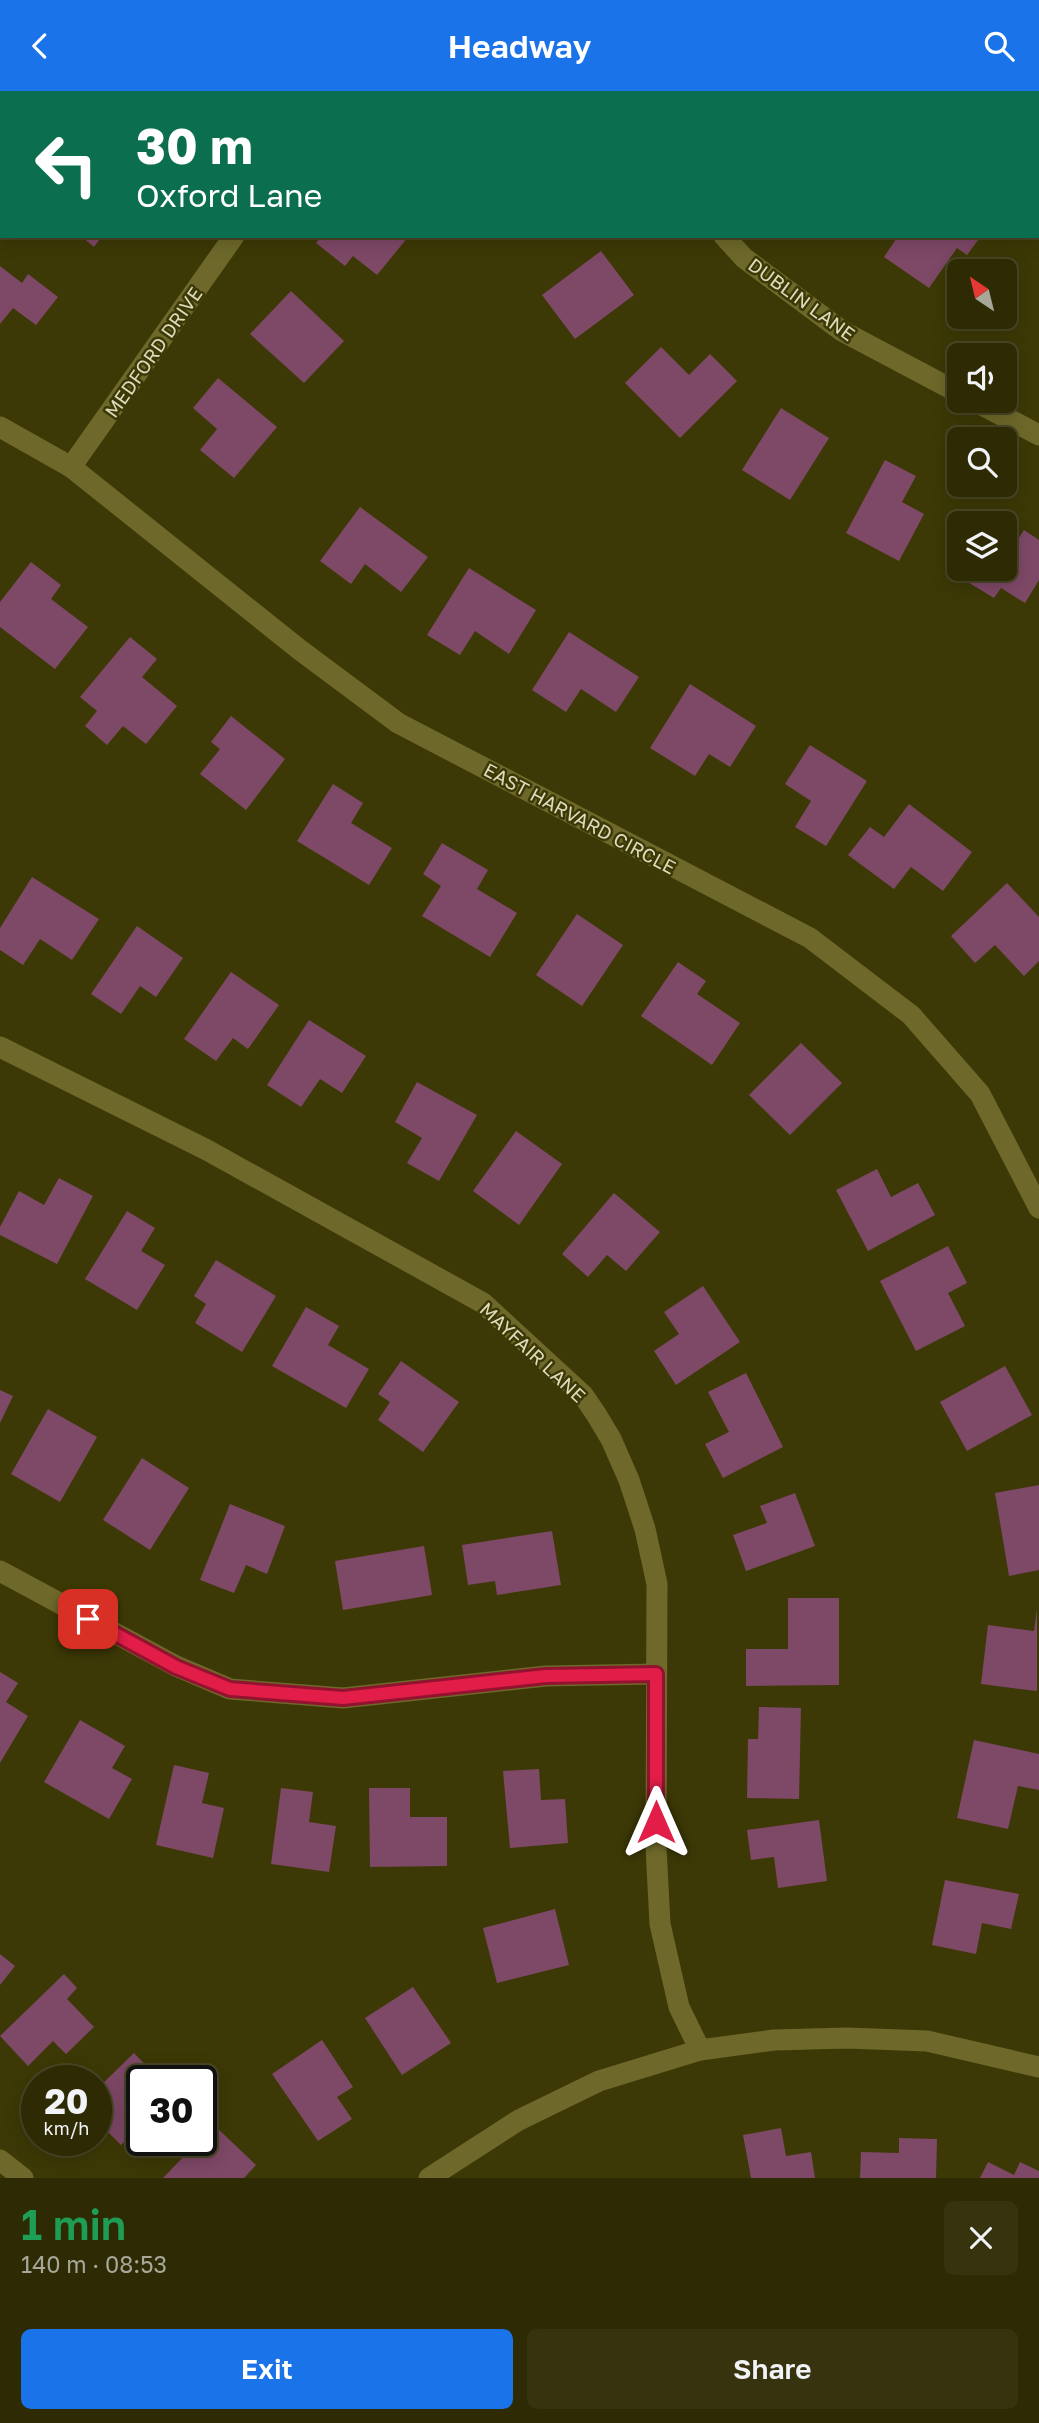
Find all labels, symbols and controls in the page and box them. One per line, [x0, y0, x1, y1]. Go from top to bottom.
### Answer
icon: back [21, 27, 59, 65]
text: Headway [448, 27, 591, 65]
icon: search [980, 27, 1018, 65]
text: 30 m [136, 116, 253, 175]
icon: left [21, 119, 112, 210]
text: Oxford Lane [136, 176, 322, 214]
street label: DUBLIN LANE [744, 253, 860, 345]
north arrow [947, 259, 1017, 329]
map controls [947, 259, 1017, 581]
street label: MEDFORD DRIVE [99, 282, 207, 422]
button: sound [947, 343, 1017, 413]
button: search [947, 427, 1017, 497]
button: layers [947, 511, 1017, 581]
street label: EAST HARVARD CIRCLE [480, 758, 680, 878]
street label: MAYFAIR LANE [475, 1297, 591, 1407]
pin [58, 1589, 118, 1649]
icon: arrive [69, 1600, 107, 1638]
position arrow [619, 1785, 693, 1859]
speed limit sign: 30 [126, 2065, 217, 2156]
text: 20 [44, 2080, 89, 2122]
text: km/h [44, 2117, 89, 2139]
text: 1 min [21, 2199, 126, 2249]
button: close [944, 2201, 1018, 2275]
text: 140 m · 08:53 [21, 2250, 167, 2278]
button: Exit [21, 2329, 513, 2409]
button: Share [527, 2329, 1018, 2409]

